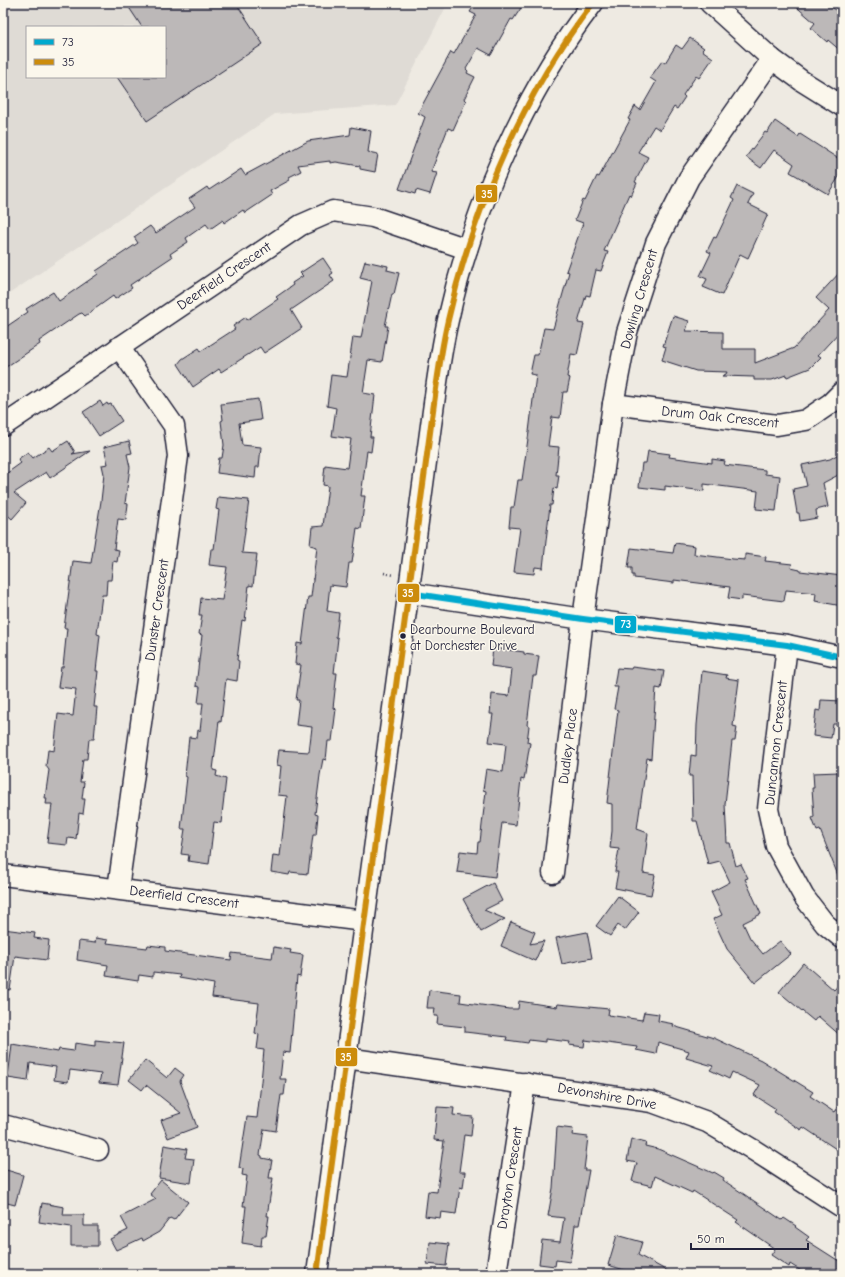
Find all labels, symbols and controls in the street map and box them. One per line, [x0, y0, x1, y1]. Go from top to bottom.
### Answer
legend [26, 26, 166, 78]
text: 73 [62, 35, 74, 49]
text: 35 [62, 55, 75, 69]
line badge: 35 [475, 184, 498, 203]
text: 35 [481, 188, 493, 201]
street label: Deerfield Crescent [174, 238, 275, 314]
street label: Dowling Crescent [617, 246, 662, 351]
street label: Drum Oak Crescent [661, 402, 780, 432]
street label: Dunster Crescent [141, 557, 173, 662]
line badge: 35 [397, 583, 420, 603]
text: 35 [402, 587, 414, 600]
line badge: 73 [614, 615, 637, 634]
text: 73 [621, 618, 631, 631]
place label: Dearbourne Boulevard at Dorchester Drive [410, 622, 535, 653]
marker: Dearbourne Boulevard at Dorchester Drive [398, 631, 408, 641]
street label: Duncannon Crescent [761, 679, 791, 806]
street label: Dudley Place [555, 707, 581, 785]
street label: Deerfield Crescent [128, 882, 241, 912]
line badge: 35 [335, 1047, 358, 1067]
text: 35 [340, 1051, 352, 1064]
street label: Devonshire Drive [556, 1079, 658, 1113]
street label: Drayton Crescent [494, 1125, 527, 1230]
scale bar [691, 1225, 808, 1251]
text: 50 m [697, 1232, 725, 1246]

